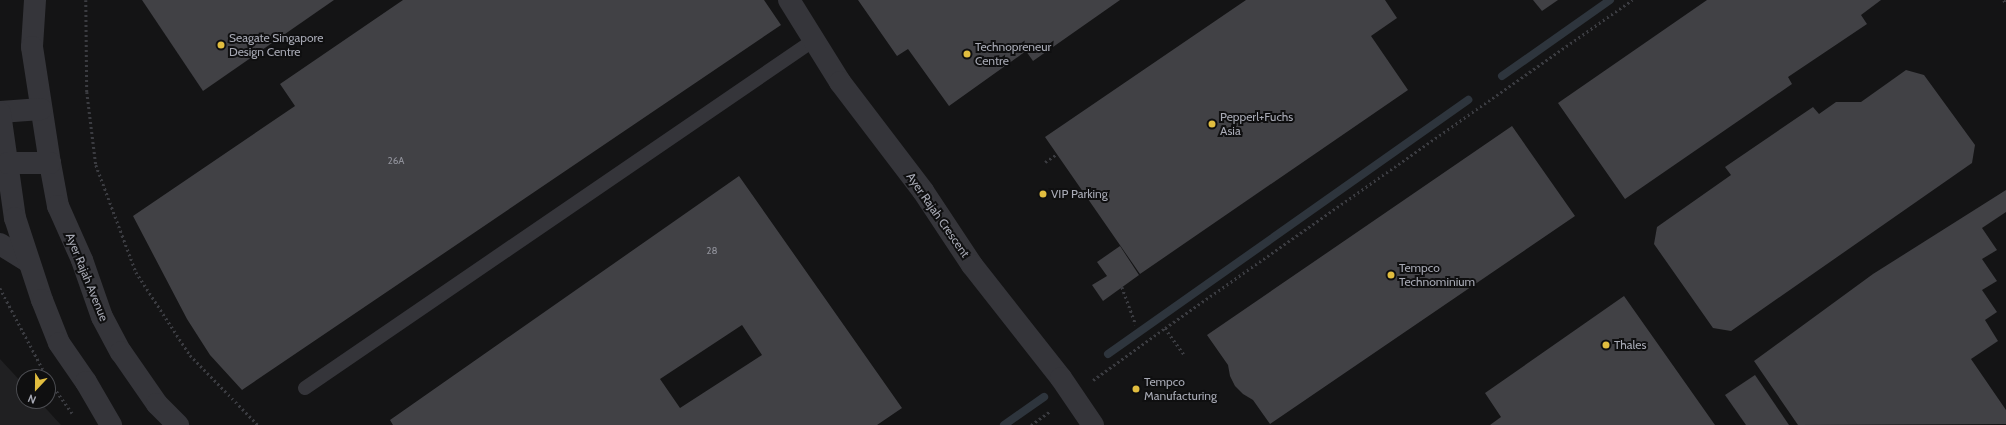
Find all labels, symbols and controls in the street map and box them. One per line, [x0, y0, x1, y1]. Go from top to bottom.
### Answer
place label: Seagate Singapore Design Centre [229, 31, 323, 59]
marker: Seagate Singapore Design Centre [216, 40, 226, 50]
place label: Technopreneur Centre [975, 40, 1051, 68]
marker: Technopreneur Centre [962, 49, 972, 59]
place label: Pepperl+Fuchs Asia [1220, 110, 1293, 138]
marker: Pepperl+Fuchs Asia [1207, 119, 1217, 129]
house number: 26A [387, 155, 405, 167]
street label: Ayer Rajah Crescent [903, 170, 973, 260]
place label: VIP Parking [1051, 187, 1108, 201]
marker: VIP Parking [1038, 189, 1048, 199]
street label: Ayer Rajah Avenue [63, 231, 111, 323]
house number: 28 [706, 245, 718, 257]
place label: Tempco Technominium [1399, 261, 1475, 289]
marker: Tempco Technominium [1386, 270, 1396, 280]
place label: Thales [1614, 338, 1646, 352]
marker: Thales [1601, 340, 1611, 350]
north arrow [16, 369, 56, 409]
place label: Tempco Manufacturing [1144, 375, 1217, 403]
marker: Tempco Manufacturing [1131, 384, 1141, 394]
text: N [26, 391, 38, 407]

